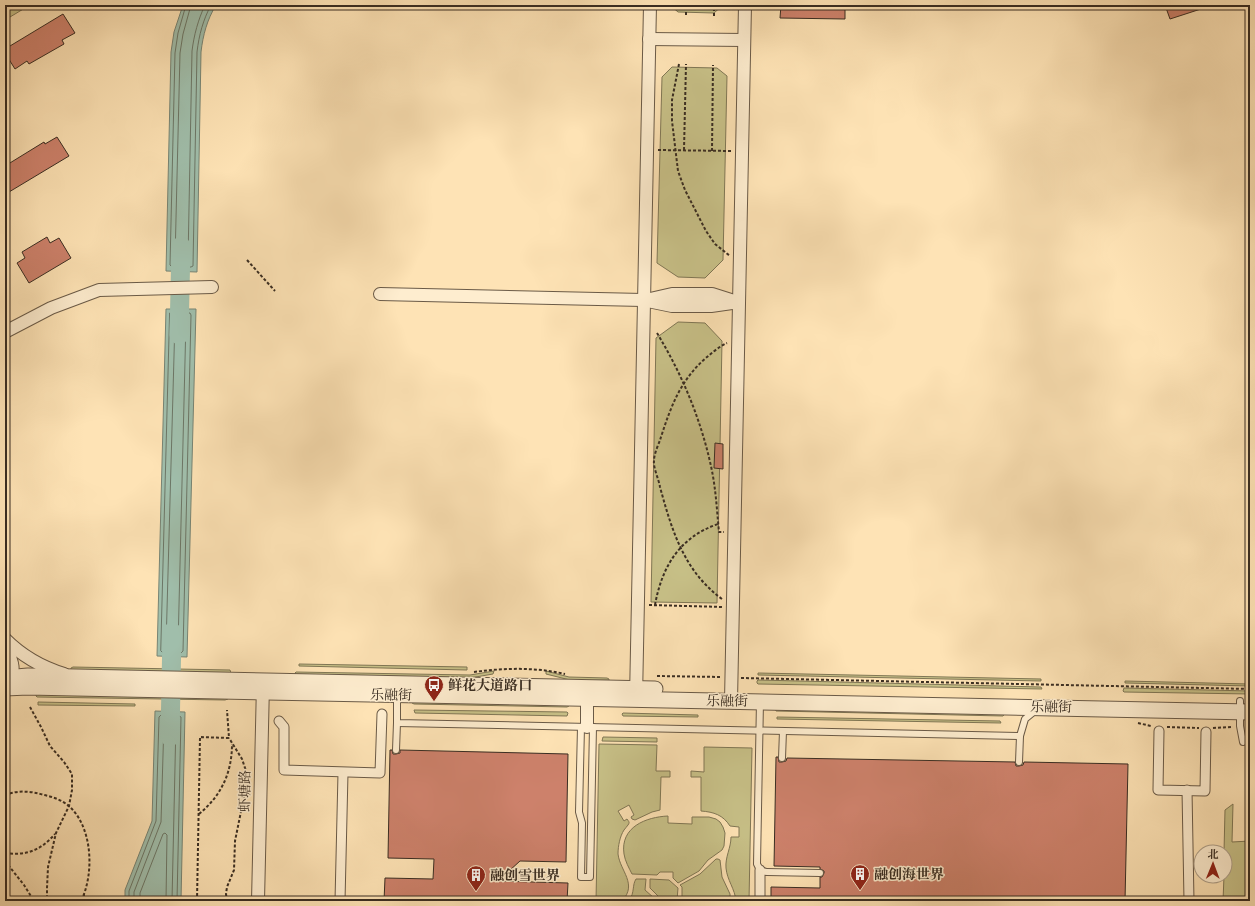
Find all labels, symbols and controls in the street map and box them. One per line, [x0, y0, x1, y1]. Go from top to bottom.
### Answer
bus stop icon: 鲜花大道路口 [423, 674, 445, 702]
place label: 鲜花大道路口 [448, 677, 532, 694]
street label: 乐融街 [370, 686, 412, 704]
street label: 乐融街 [706, 692, 748, 710]
street label: 乐融街 [1030, 698, 1072, 716]
street label: 虾塘路 [236, 770, 254, 812]
north arrow [1193, 844, 1233, 884]
text: 北 [1208, 848, 1219, 861]
building icon: 融创海世界 [849, 863, 871, 891]
building icon: 融创雪世界 [465, 864, 487, 892]
place label: 融创海世界 [874, 866, 944, 883]
place label: 融创雪世界 [490, 867, 560, 884]

